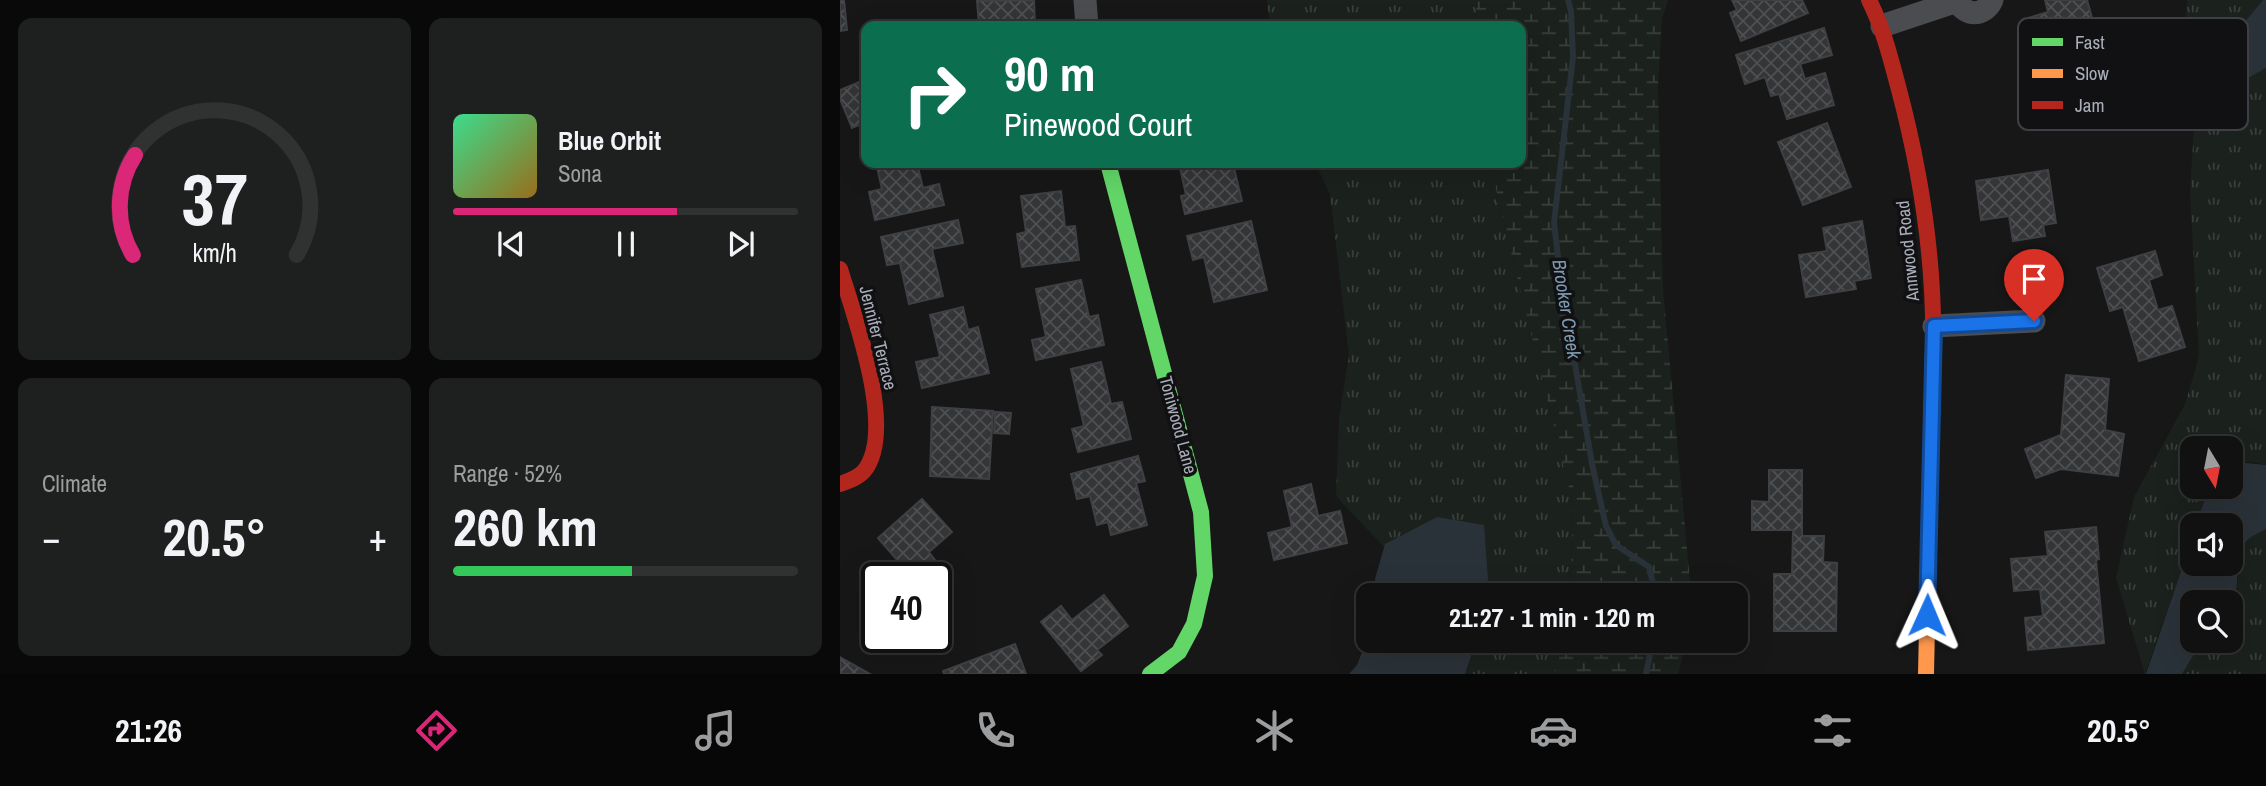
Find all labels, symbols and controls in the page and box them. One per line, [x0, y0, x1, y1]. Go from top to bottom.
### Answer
legend [2018, 18, 2248, 130]
text: Fast [2075, 29, 2105, 55]
text: 90 m [1004, 40, 1096, 106]
icon: right [889, 49, 980, 140]
text: Slow [2075, 60, 2110, 86]
text: Jam [2075, 92, 2104, 118]
text: Pinewood Court [1004, 103, 1192, 146]
text: Blue Orbit [558, 123, 661, 158]
text: 37 [181, 150, 248, 248]
text: Sona [558, 158, 602, 189]
street label: Annwood Road [1890, 200, 1925, 304]
icon: previous [492, 225, 530, 263]
icon: pause [607, 225, 645, 263]
icon: next [722, 225, 760, 263]
text: km/h [192, 236, 237, 270]
pin [2004, 249, 2064, 321]
water label: Brooker Creek [1546, 257, 1588, 362]
icon: arrive [2015, 260, 2053, 298]
street label: Jennifer Terrace [853, 283, 903, 393]
street label: Toniwood Lane [1153, 373, 1204, 476]
north arrow [2180, 436, 2244, 499]
map controls [2180, 436, 2243, 653]
text: Range · 52% [453, 458, 562, 489]
text: Climate [42, 468, 107, 499]
text: 260 km [453, 492, 598, 562]
text: 20.5° [163, 502, 266, 572]
text: − [42, 512, 60, 563]
text: + [369, 512, 387, 563]
button: sound [2180, 513, 2243, 576]
speed limit sign: 40 [861, 562, 952, 653]
position arrow [1890, 578, 1964, 652]
button: search [2180, 590, 2243, 653]
text: 21:27 · 1 min · 120 m [1449, 600, 1655, 635]
icon: directions [412, 706, 461, 755]
icon: music [691, 706, 740, 755]
icon: phone [971, 706, 1020, 755]
icon: climate [1250, 706, 1299, 755]
icon: car [1529, 706, 1578, 755]
icon: filters [1808, 706, 1857, 755]
text: 21:26 [115, 709, 182, 752]
text: 20.5° [2087, 709, 2151, 752]

